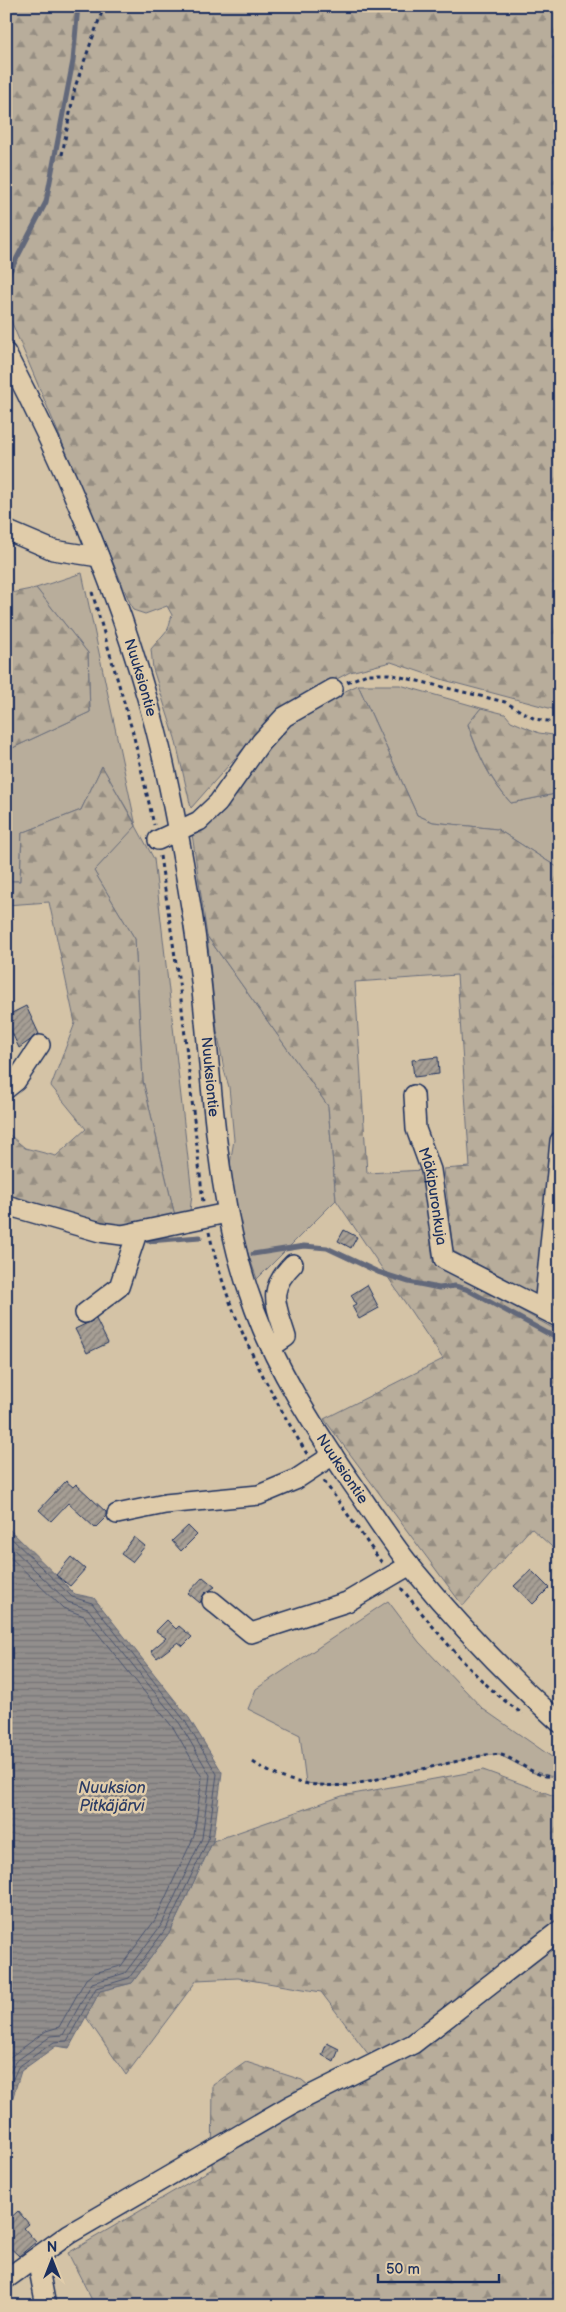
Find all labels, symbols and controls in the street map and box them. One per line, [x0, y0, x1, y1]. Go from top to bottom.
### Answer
street label: Nuuksiontie [120, 636, 161, 719]
street label: Nuuksiontie [197, 1036, 224, 1118]
street label: Mäkipuronkuja [414, 1145, 451, 1246]
street label: Nuuksiontie [312, 1430, 373, 1508]
water label: Nuuksion Pitkäjärvi [78, 1779, 146, 1816]
north arrow [28, 2234, 78, 2284]
text: N [47, 2239, 57, 2256]
scale bar [378, 2252, 500, 2284]
text: 50 m [386, 2260, 420, 2279]

